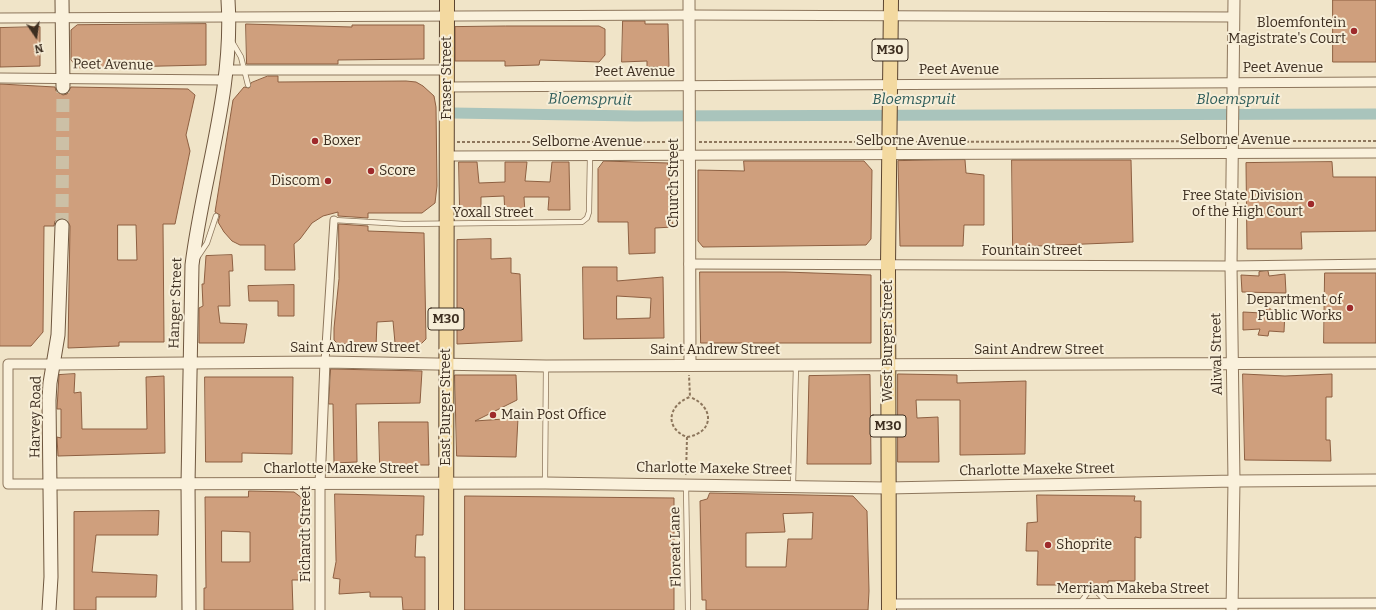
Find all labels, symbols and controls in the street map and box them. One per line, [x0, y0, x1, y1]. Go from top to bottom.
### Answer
place label: Bloemfontein Magistrate's Court [1228, 15, 1346, 48]
north arrow [16, 16, 56, 56]
marker: Bloemfontein Magistrate's Court [1349, 26, 1359, 36]
street label: Fraser Street [439, 36, 455, 120]
road number: M30 [872, 39, 908, 61]
text: N [33, 41, 44, 55]
street label: Peet Avenue [73, 56, 153, 74]
street label: Peet Avenue [1243, 60, 1323, 76]
street label: Peet Avenue [919, 62, 999, 78]
street label: Peet Avenue [595, 64, 675, 80]
water label: Bloemspruit [548, 90, 632, 110]
water label: Bloemspruit [872, 91, 956, 109]
water label: Bloemspruit [1196, 91, 1280, 109]
street label: Selborne Avenue [1180, 132, 1290, 148]
place label: Boxer [323, 133, 361, 149]
street label: Selborne Avenue [856, 133, 966, 149]
street label: Selborne Avenue [532, 134, 642, 150]
marker: Boxer [310, 136, 320, 146]
street label: Church Street [666, 138, 682, 228]
place label: Score [379, 163, 416, 179]
marker: Score [366, 166, 376, 176]
place label: Discom [271, 173, 320, 189]
marker: Discom [323, 176, 333, 186]
place label: Free State Division of the High Court [1182, 188, 1303, 220]
marker: Free State Division of the High Court [1306, 199, 1316, 209]
street label: Yoxall Street [453, 205, 533, 221]
street label: Fountain Street [982, 243, 1082, 259]
street label: Hanger Street [166, 257, 186, 349]
street label: West Burger Street [880, 280, 896, 402]
place label: Department of Public Works [1246, 292, 1342, 324]
marker: Department of Public Works [1345, 303, 1355, 313]
road number: M30 [428, 308, 464, 330]
street label: Aliwal Street [1208, 313, 1226, 395]
street label: Saint Andrew Street [290, 340, 420, 356]
street label: Saint Andrew Street [650, 342, 780, 358]
street label: Saint Andrew Street [974, 342, 1104, 358]
street label: East Burger Street [438, 348, 454, 466]
street label: Harvey Road [27, 376, 45, 458]
place label: Main Post Office [501, 407, 606, 423]
marker: Main Post Office [488, 410, 498, 420]
road number: M30 [870, 415, 906, 437]
street label: Charlotte Maxeke Street [636, 459, 792, 479]
street label: Charlotte Maxeke Street [959, 460, 1115, 480]
street label: Charlotte Maxeke Street [263, 461, 419, 477]
street label: Fichardt Street [298, 486, 314, 582]
street label: Floreat Lane [667, 507, 685, 587]
place label: Shoprite [1056, 537, 1112, 553]
marker: Shoprite [1043, 540, 1053, 550]
street label: Merriam Makeba Street [1057, 581, 1209, 597]

